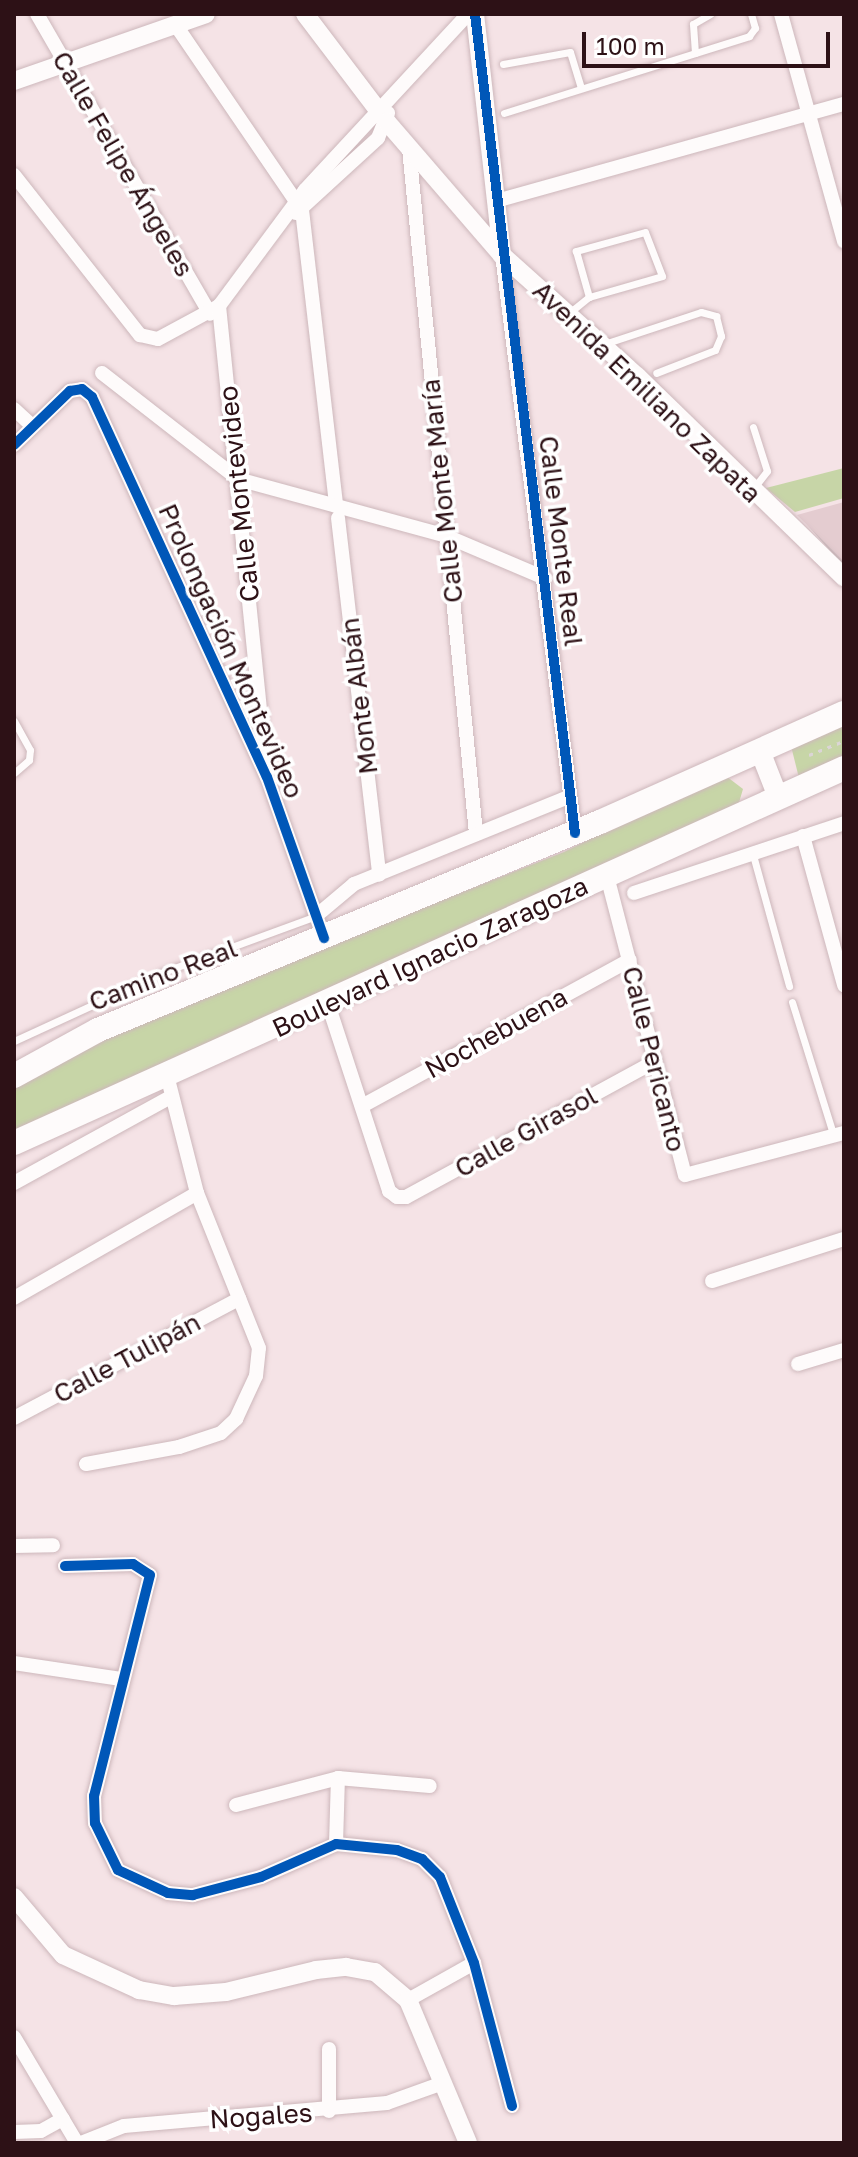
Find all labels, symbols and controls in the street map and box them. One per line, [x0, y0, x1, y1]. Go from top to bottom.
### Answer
scale bar [586, 16, 834, 66]
text: 100 m [596, 31, 665, 60]
street label: Calle Felipe Ángeles [46, 46, 200, 282]
street label: Avenida Emiliano Zapata [527, 275, 767, 509]
street label: Calle Monte María [415, 378, 469, 604]
street label: Calle Montevideo [212, 384, 266, 604]
street label: Calle Monte Real [533, 434, 589, 648]
street label: Prolongación Montevideo [152, 499, 310, 803]
street label: Monte Albán [334, 616, 384, 776]
street label: Boulevard Ignacio Zaragoza [267, 870, 593, 1044]
street label: Camino Real [85, 932, 241, 1018]
street label: Calle Pericanto [616, 963, 692, 1155]
street label: Nochebuena [419, 981, 573, 1085]
street label: Calle Girasol [449, 1080, 603, 1184]
street label: Calle Tulipán [48, 1306, 206, 1410]
street label: Nogales [209, 2097, 313, 2135]

